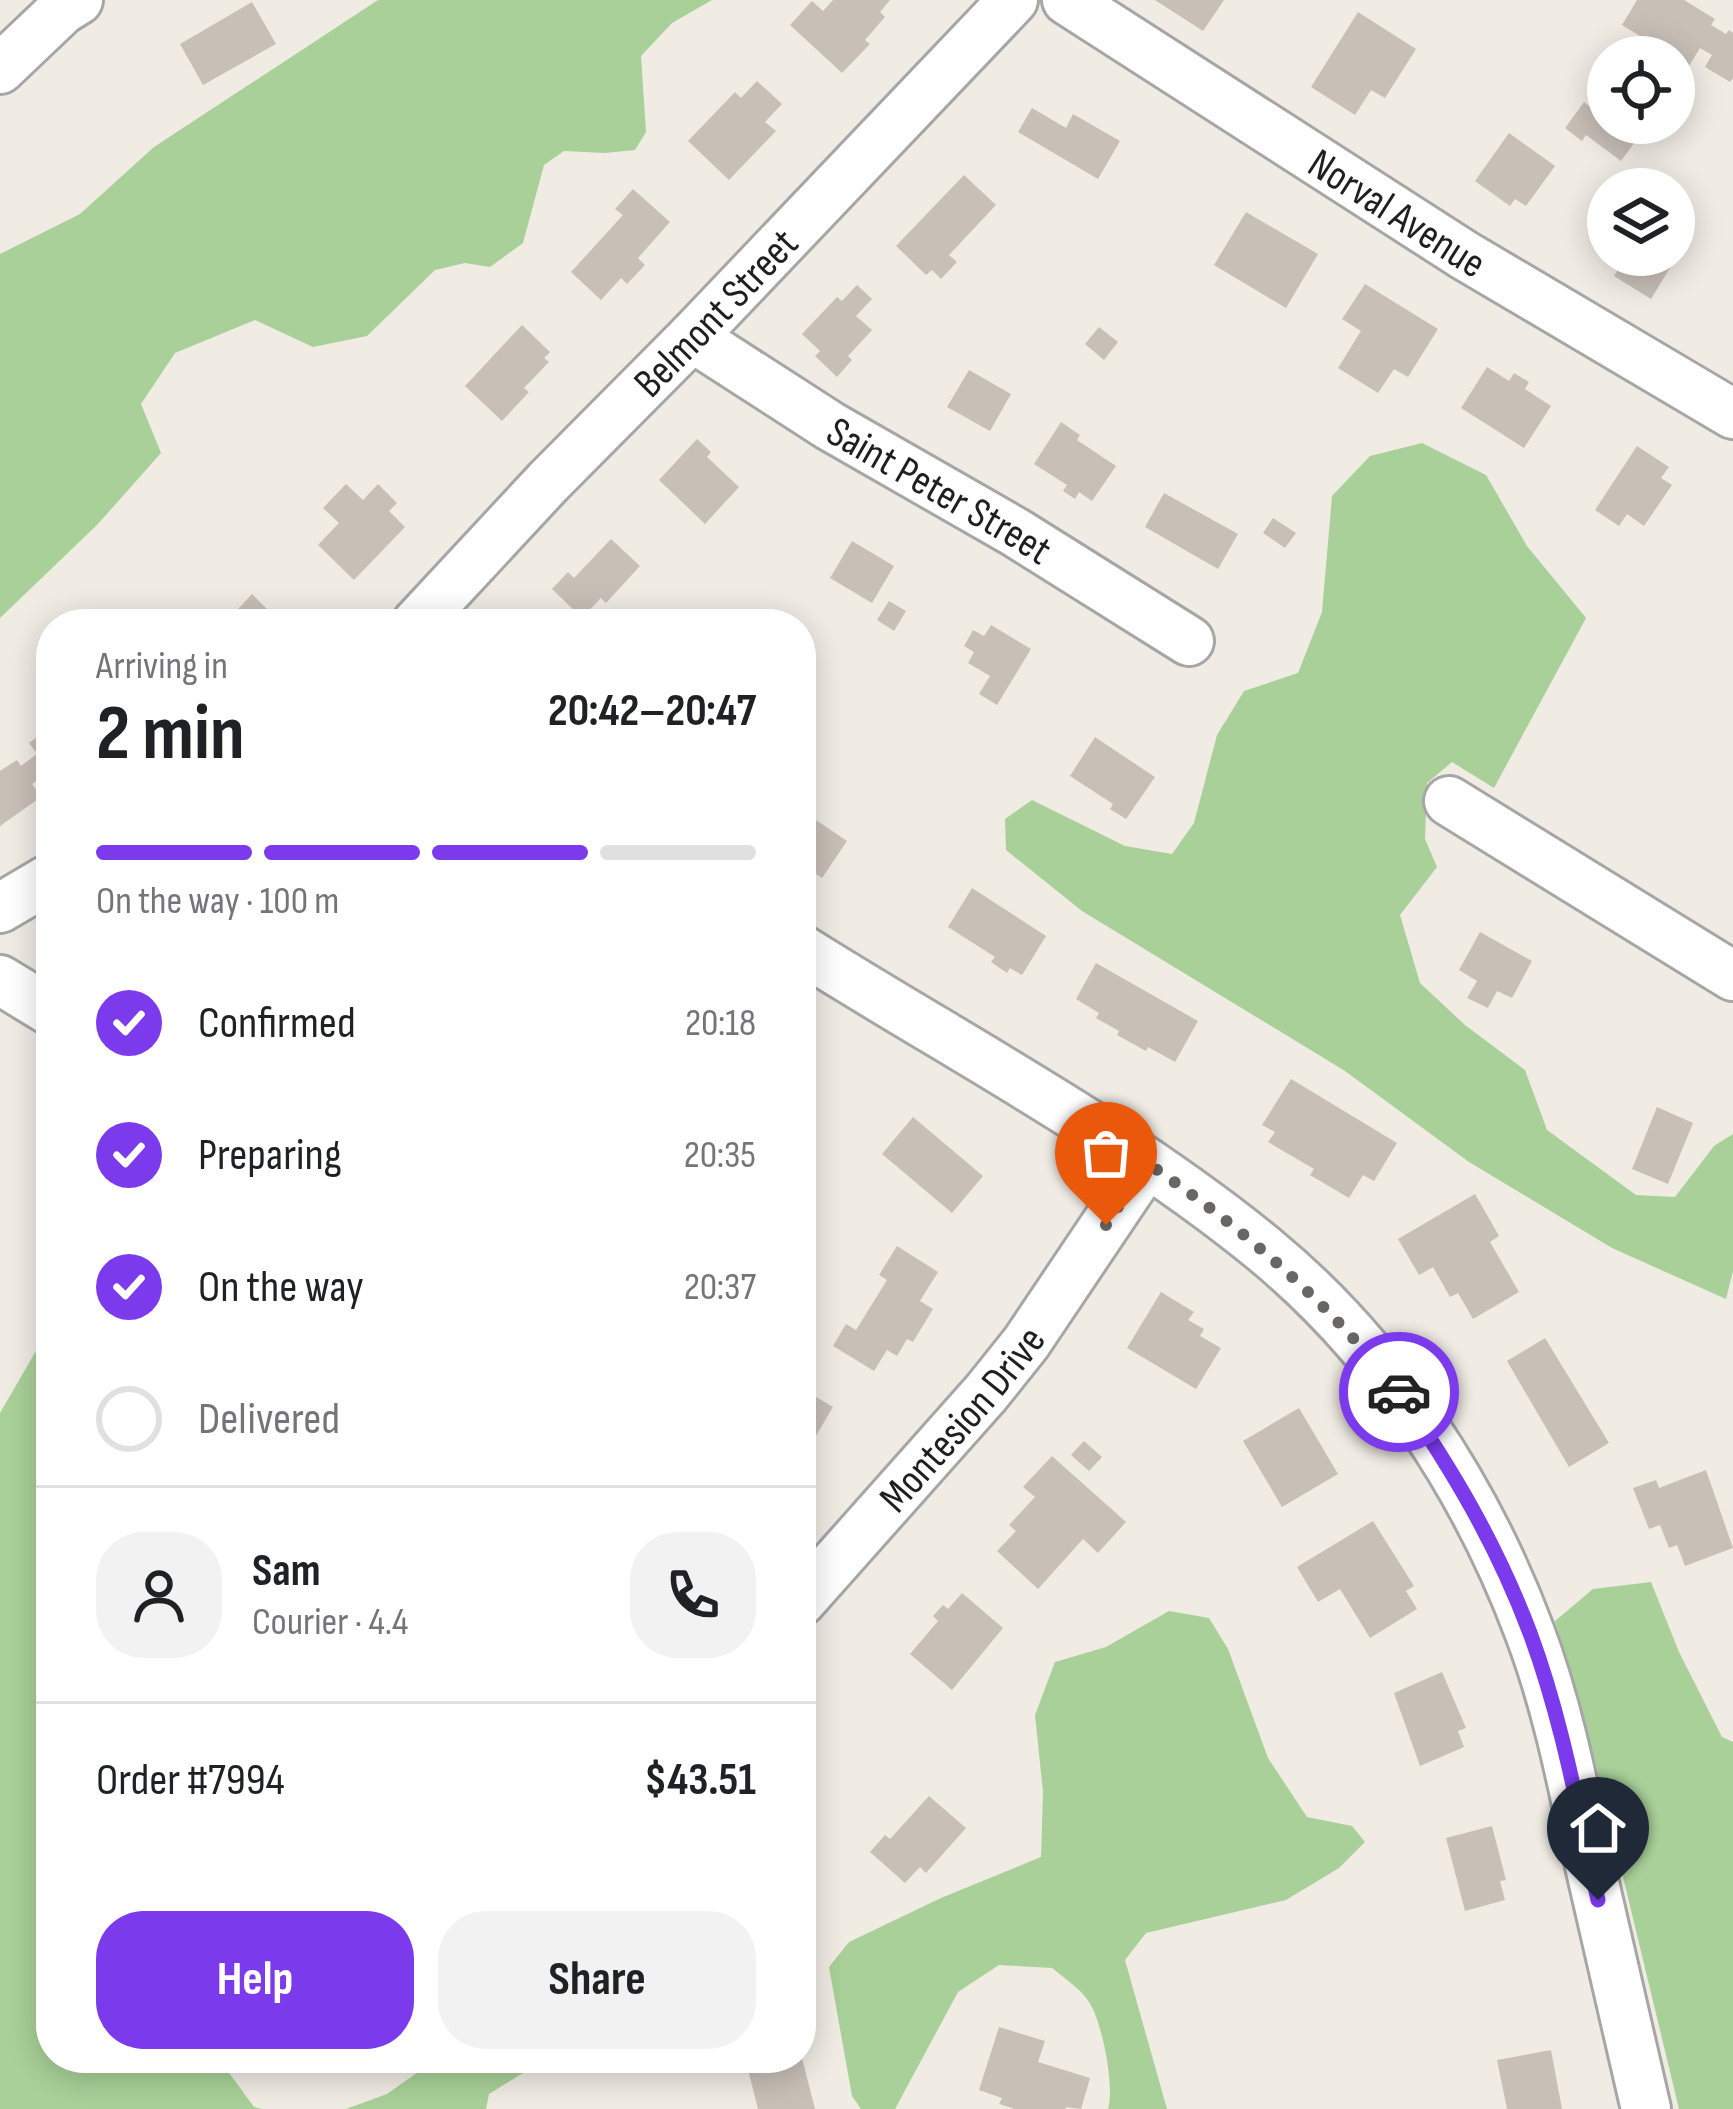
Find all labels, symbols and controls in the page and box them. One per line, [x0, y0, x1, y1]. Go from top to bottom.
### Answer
map controls [1587, 36, 1695, 276]
button: locate [1587, 36, 1695, 144]
street label: Norval Avenue [1298, 139, 1494, 290]
button: layers [1587, 168, 1695, 276]
street label: Belmont Street [624, 219, 809, 409]
street label: Saint Peter Street [817, 407, 1060, 576]
text: Arriving in [96, 643, 228, 690]
text: 20:42–20:47 [548, 684, 756, 739]
text: 2 min [96, 688, 245, 781]
text: On the way · 100 m [96, 878, 339, 925]
icon: check [96, 990, 162, 1056]
text: Confirmed [198, 996, 356, 1051]
text: 20:18 [685, 1000, 756, 1047]
pin [1055, 1102, 1157, 1225]
icon: bag [1073, 1120, 1139, 1186]
icon: check [96, 1122, 162, 1188]
text: Preparing [198, 1128, 342, 1183]
text: 20:35 [684, 1132, 756, 1179]
icon: check [96, 1254, 162, 1320]
text: On the way [198, 1260, 364, 1315]
text: 20:37 [684, 1264, 756, 1311]
street label: Montesion Drive [869, 1318, 1057, 1523]
courier [1339, 1332, 1459, 1452]
icon: car [1366, 1359, 1432, 1425]
text: Delivered [198, 1392, 340, 1447]
button: person [96, 1532, 222, 1658]
button: phone [630, 1532, 756, 1658]
text: Sam [252, 1544, 321, 1599]
text: Courier · 4.4 [252, 1599, 408, 1646]
text: Order #7994 [96, 1753, 284, 1808]
text: $43.51 [644, 1753, 756, 1808]
pin [1547, 1777, 1649, 1900]
icon: home [1565, 1795, 1631, 1861]
button: Help [96, 1911, 414, 2049]
button: Share [438, 1911, 756, 2049]

